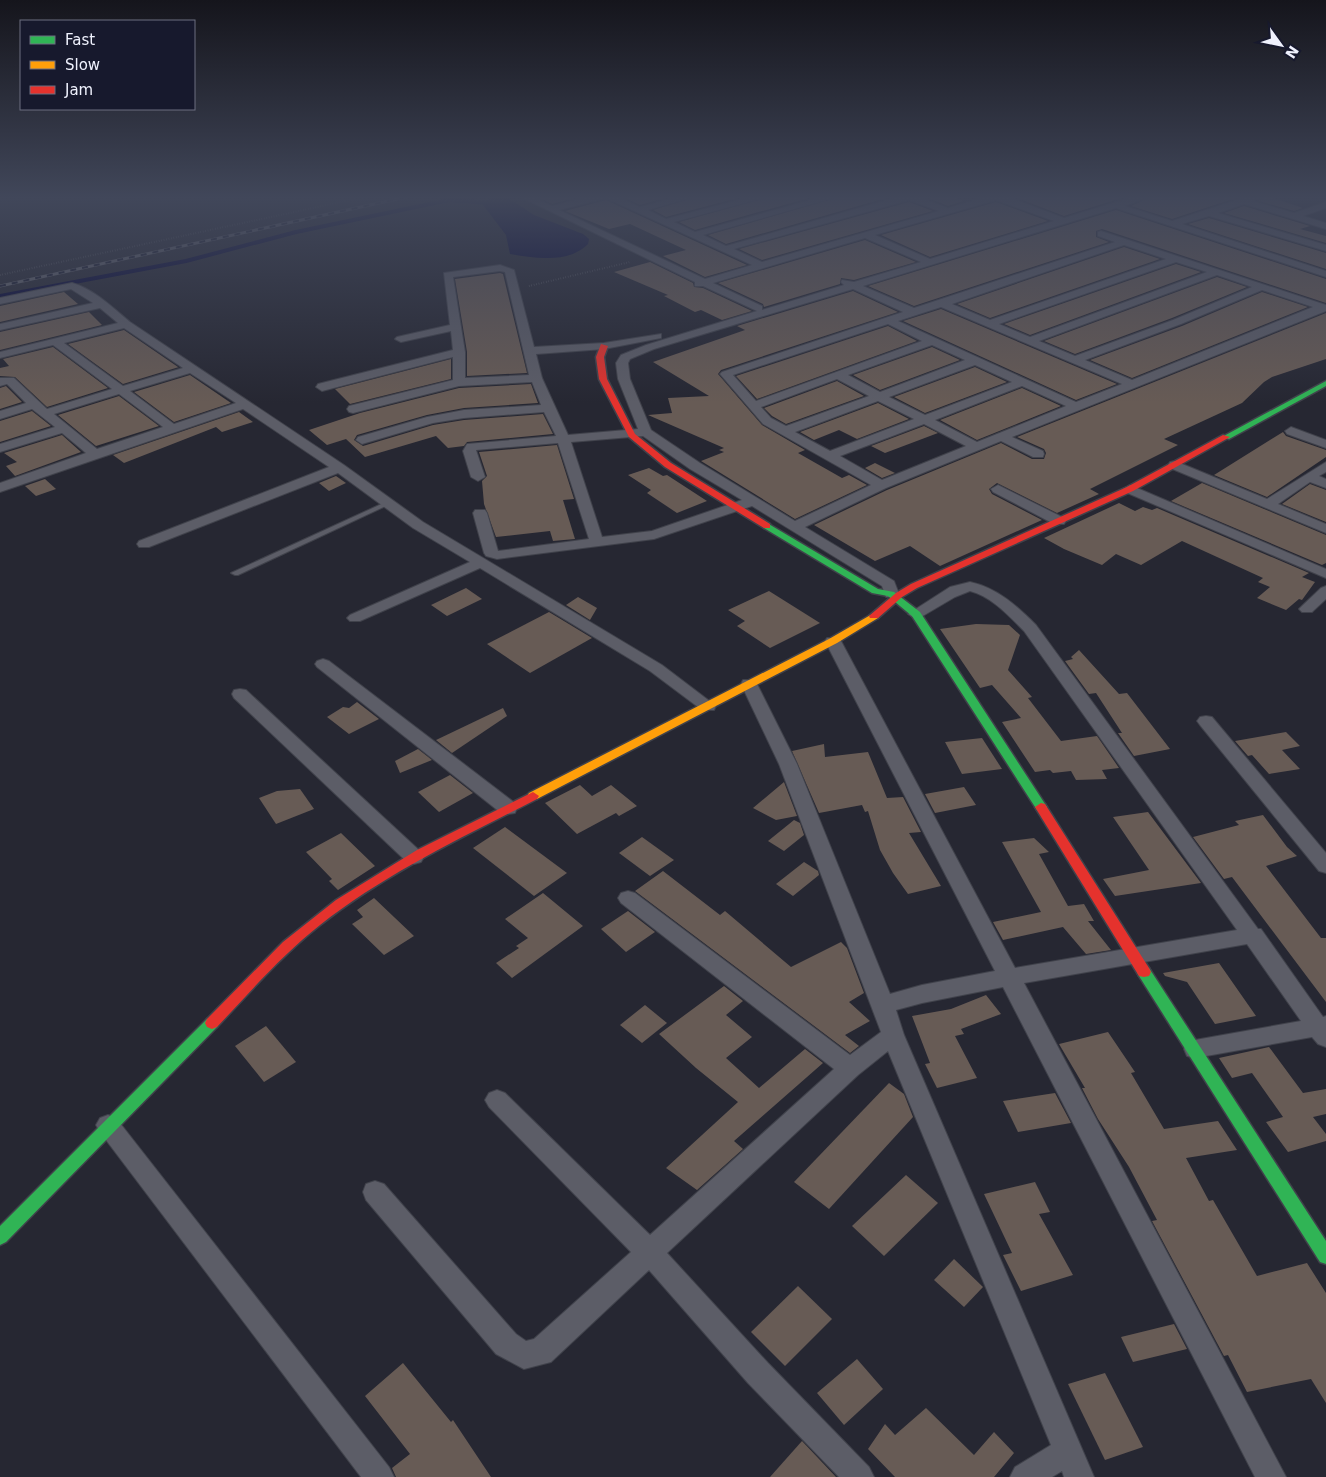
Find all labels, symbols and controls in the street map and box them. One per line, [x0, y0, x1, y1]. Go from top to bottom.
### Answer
legend [20, 20, 195, 110]
north arrow [1256, 20, 1306, 70]
text: Fast [65, 31, 95, 49]
text: N [1282, 43, 1302, 61]
text: Slow [65, 56, 100, 74]
text: Jam [64, 81, 93, 99]

